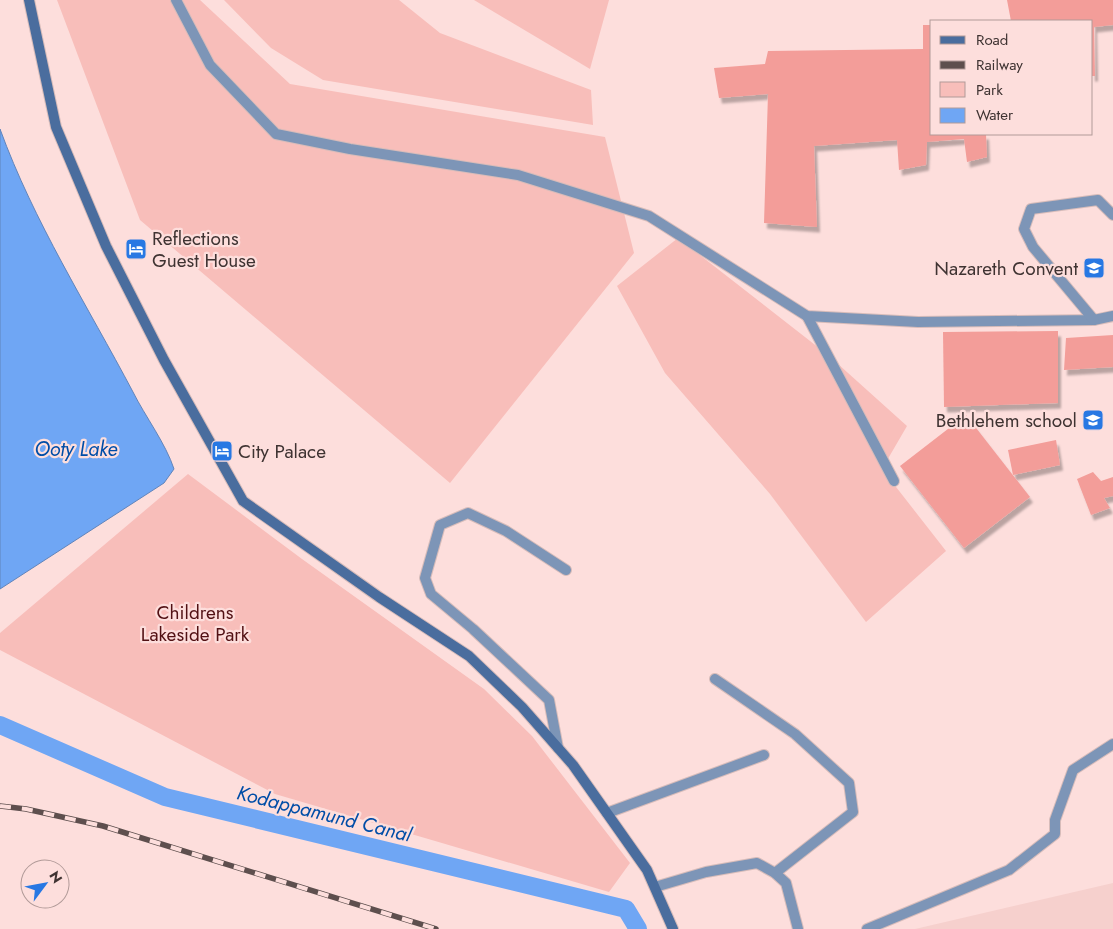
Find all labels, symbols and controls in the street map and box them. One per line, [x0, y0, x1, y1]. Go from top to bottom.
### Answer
legend [930, 20, 1093, 135]
text: Road [976, 29, 1008, 51]
text: Railway [976, 54, 1023, 76]
text: Park [976, 79, 1003, 101]
text: Water [976, 104, 1014, 126]
place label: Reflections Guest House [152, 225, 256, 274]
hotel icon: Reflections Guest House [124, 237, 148, 261]
place label: Nazareth Convent [934, 255, 1078, 282]
school or university icon: Nazareth Convent [1082, 256, 1106, 280]
place label: Bethlehem school [936, 407, 1077, 434]
school or university icon: Bethlehem school [1081, 408, 1105, 432]
water label: Ooty Lake [34, 435, 118, 464]
place label: City Palace [238, 438, 326, 465]
hotel icon: City Palace [210, 439, 234, 463]
park label: Childrens Lakeside Park [141, 599, 250, 648]
water label: Kodappamund Canal [234, 778, 416, 850]
north arrow [20, 859, 70, 909]
text: N [45, 867, 67, 887]

